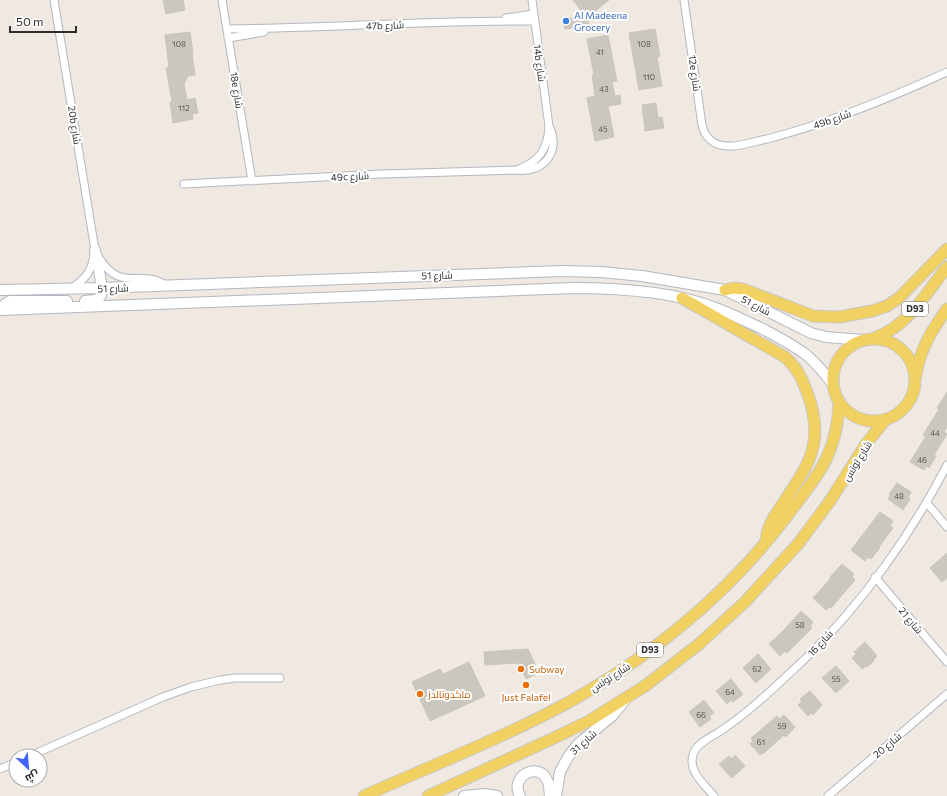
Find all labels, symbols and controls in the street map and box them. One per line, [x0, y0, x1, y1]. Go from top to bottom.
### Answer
scale bar [10, 8, 76, 34]
place label: Al Madeena Grocery [574, 9, 627, 33]
text: 50 m [16, 14, 44, 28]
marker: Al Madeena Grocery [561, 16, 571, 26]
street label: 47b شارع [366, 18, 404, 33]
house number: 108 [172, 39, 186, 49]
house number: 108 [637, 39, 651, 49]
street label: 14b شارع [530, 44, 549, 83]
house number: 41 [596, 47, 604, 57]
street label: 12e شارع [686, 54, 703, 92]
street label: 18e شارع [227, 71, 246, 109]
house number: 110 [643, 72, 655, 82]
house number: 43 [599, 84, 609, 94]
house number: 112 [178, 103, 190, 113]
street label: 20b شارع [65, 105, 84, 145]
street label: 49b شارع [811, 107, 853, 132]
house number: 45 [598, 124, 608, 134]
street label: 49c شارع [331, 169, 369, 184]
street label: شارع 51 [421, 268, 453, 283]
street label: شارع 51 [97, 281, 129, 296]
street label: شارع 51 [739, 293, 773, 318]
road number: D93 [902, 302, 928, 316]
house number: 44 [930, 428, 940, 438]
street label: شارع تونس [840, 439, 875, 484]
house number: 46 [917, 455, 927, 465]
house number: 48 [894, 491, 904, 501]
street label: شارع 21 [896, 604, 926, 636]
house number: 58 [795, 620, 805, 630]
street label: شارع 16 [805, 627, 836, 659]
road number: D93 [637, 643, 663, 657]
street label: شارع تونس [588, 660, 633, 695]
place label: Subway [529, 663, 564, 675]
marker: Subway [516, 664, 526, 674]
house number: 62 [752, 664, 762, 674]
house number: 55 [831, 674, 841, 684]
marker: Just Falafel [521, 680, 531, 690]
house number: 64 [725, 687, 735, 697]
place label: ماكدونالدز [427, 688, 471, 700]
marker: ماكدونالدز [415, 689, 425, 699]
place label: Just Falafel [501, 691, 551, 703]
house number: 66 [696, 710, 706, 720]
house number: 59 [777, 721, 787, 731]
street label: شارع 31 [567, 727, 599, 758]
street label: شارع 20 [870, 730, 904, 761]
house number: 61 [757, 737, 765, 747]
north arrow [8, 748, 48, 788]
text: ش [23, 768, 42, 786]

